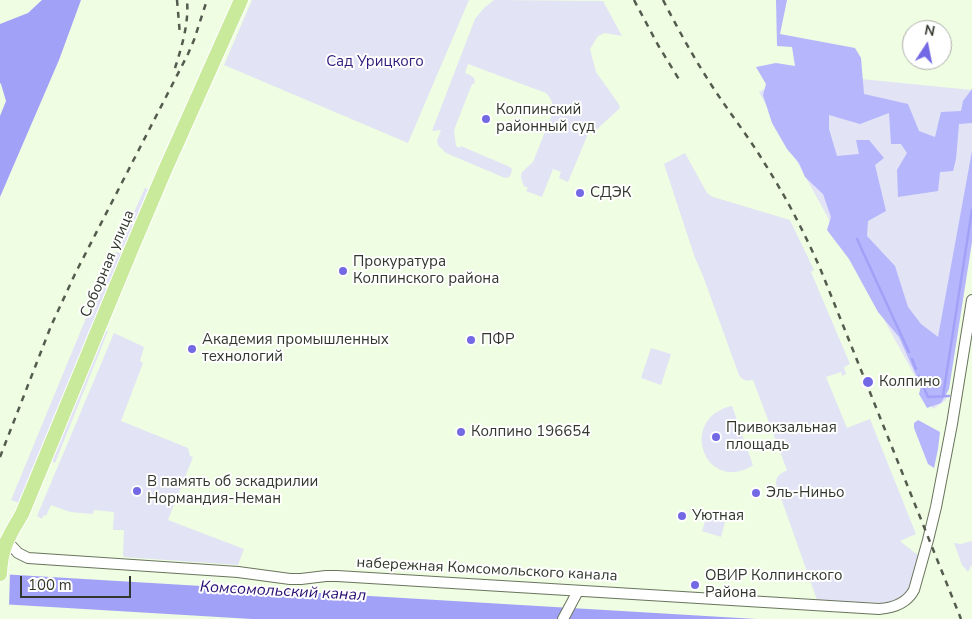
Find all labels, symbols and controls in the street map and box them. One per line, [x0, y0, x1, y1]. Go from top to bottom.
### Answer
north arrow [902, 20, 952, 70]
text: N [923, 20, 937, 41]
park label: Сад Урицкого [326, 53, 424, 71]
place label: Колпинский районный суд [496, 101, 595, 136]
marker: Колпинский районный суд [480, 113, 492, 125]
place label: СДЭК [590, 184, 631, 202]
marker: СДЭК [574, 187, 586, 199]
street label: Соборная улица [77, 208, 139, 320]
place label: Прокуратура Колпинского района [353, 253, 499, 288]
marker: Прокуратура Колпинского района [337, 265, 349, 277]
place label: Академия промышленных технологий [202, 331, 389, 366]
place label: ПФР [481, 331, 515, 349]
marker: ПФР [465, 334, 477, 346]
marker: Академия промышленных технологий [186, 343, 198, 355]
place label: Колпино [879, 373, 940, 391]
marker: Колпино [861, 375, 875, 389]
place label: Привокзальная площадь [726, 419, 837, 454]
place label: Колпино 196654 [471, 423, 590, 441]
marker: Колпино 196654 [455, 426, 467, 438]
marker: Привокзальная площадь [710, 431, 722, 443]
place label: В память об эскадрилии Нормандия-Неман [147, 473, 318, 508]
place label: Эль-Ниньо [766, 484, 844, 502]
marker: В память об эскадрилии Нормандия-Неман [131, 485, 143, 497]
marker: Эль-Ниньо [750, 487, 762, 499]
place label: Уютная [692, 507, 744, 525]
marker: Уютная [676, 510, 688, 522]
street label: набережная Комсомольского канала [356, 554, 618, 586]
scale bar [22, 566, 134, 598]
place label: ОВИР Колпинского Района [705, 567, 842, 602]
text: 100 m [28, 575, 72, 595]
water label: Комсомольский канал [199, 578, 367, 606]
marker: ОВИР Колпинского Района [689, 579, 701, 591]

